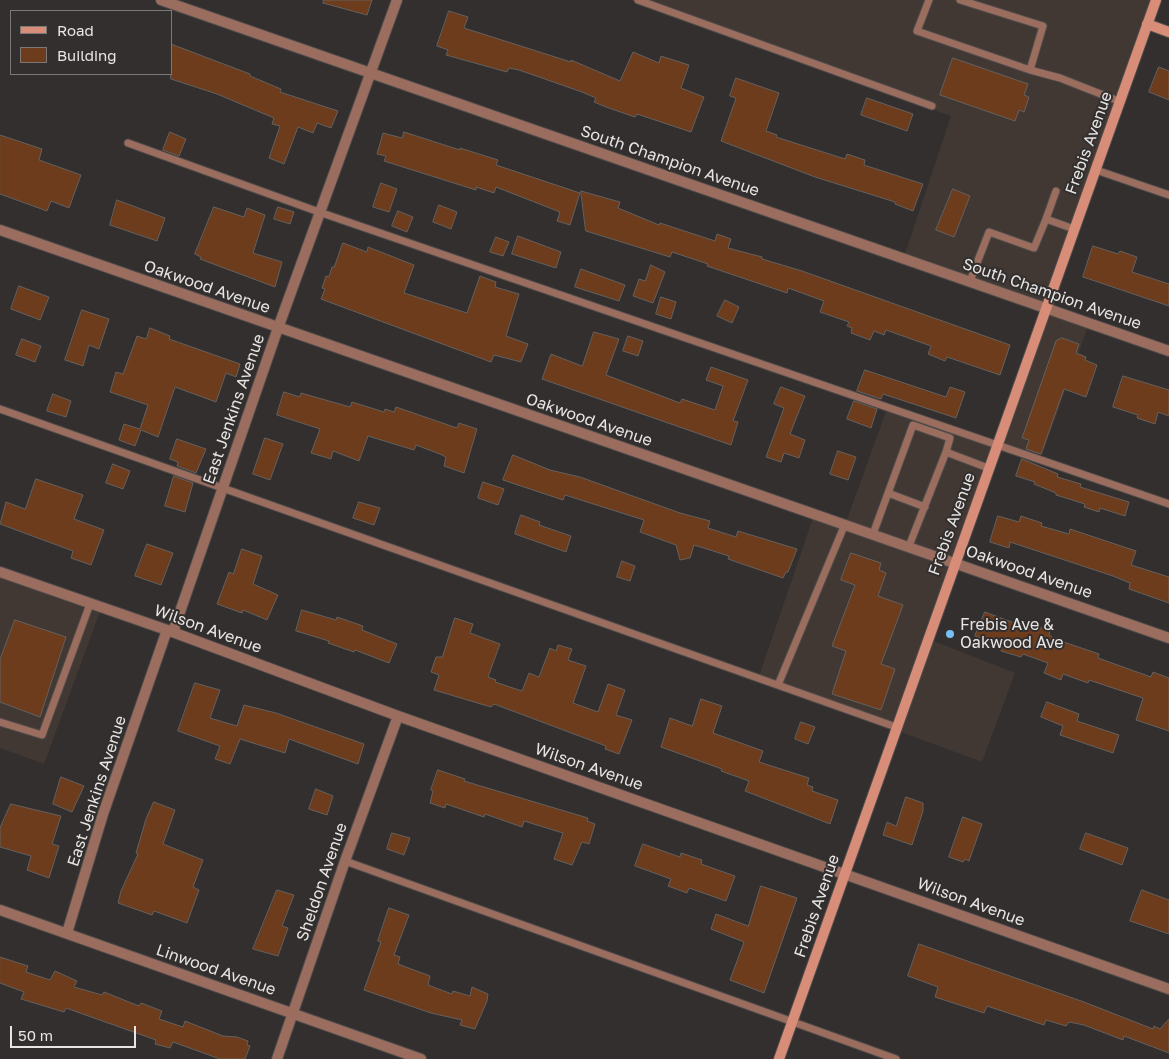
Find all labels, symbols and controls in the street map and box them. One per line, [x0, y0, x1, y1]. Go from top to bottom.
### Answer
legend [10, 10, 172, 75]
text: Road [57, 21, 94, 39]
text: Building [57, 46, 117, 64]
street label: Frebis Avenue [1062, 89, 1116, 197]
street label: South Champion Avenue [578, 121, 762, 201]
street label: South Champion Avenue [960, 254, 1144, 334]
street label: Oakwood Avenue [141, 256, 273, 318]
street label: East Jenkins Avenue [199, 331, 269, 487]
street label: Oakwood Avenue [523, 389, 655, 451]
street label: Frebis Avenue [925, 470, 979, 578]
street label: Oakwood Avenue [963, 541, 1095, 603]
street label: Wilson Avenue [152, 601, 264, 657]
place label: Frebis Ave & Oakwood Ave [960, 615, 1064, 653]
marker: Frebis Ave & Oakwood Ave [944, 628, 956, 640]
street label: East Jenkins Avenue [64, 713, 130, 869]
street label: Wilson Avenue [532, 740, 646, 794]
street label: Sheldon Avenue [293, 820, 351, 944]
street label: Frebis Avenue [790, 852, 844, 960]
street label: Wilson Avenue [915, 874, 1027, 930]
street label: Linwood Avenue [154, 941, 278, 999]
scale bar [12, 1016, 139, 1048]
text: 50 m [18, 1026, 53, 1044]

